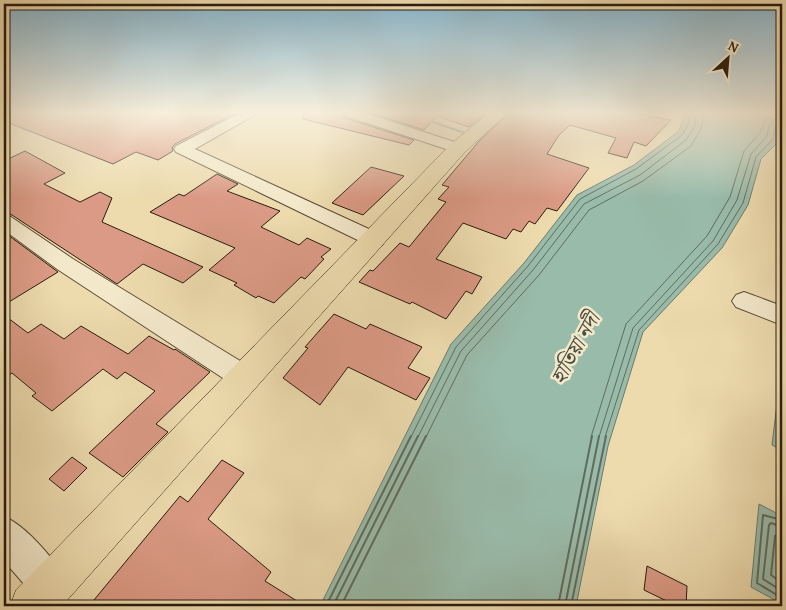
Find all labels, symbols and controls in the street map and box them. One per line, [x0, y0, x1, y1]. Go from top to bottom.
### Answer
north arrow [704, 32, 754, 82]
text: N [725, 35, 743, 58]
water label: হাতিয়া নদী [543, 304, 609, 389]

